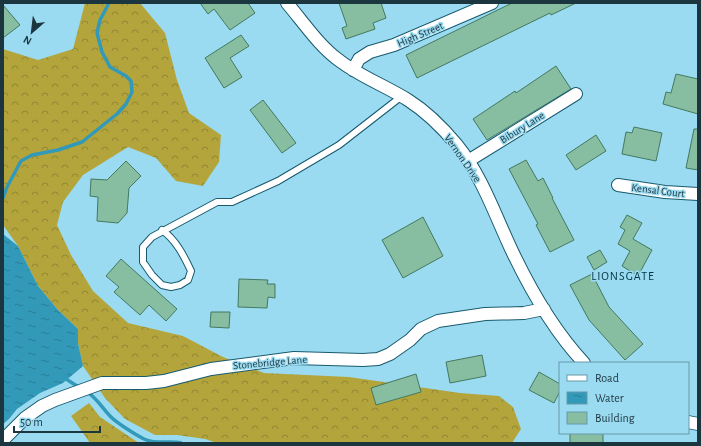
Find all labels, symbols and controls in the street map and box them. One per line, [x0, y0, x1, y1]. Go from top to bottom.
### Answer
north arrow [12, 12, 52, 52]
street label: High Street [396, 20, 445, 49]
text: N [22, 34, 34, 47]
street label: Bibury Lane [498, 109, 546, 145]
street label: Vernon Drive [442, 132, 483, 184]
street label: Kensal Court [631, 182, 686, 199]
district label: LIONSGATE [591, 270, 655, 282]
street label: Stonebridge Lane [232, 354, 308, 371]
legend [559, 362, 689, 434]
text: Road [595, 372, 619, 384]
text: Water [595, 392, 624, 404]
scale bar [14, 408, 100, 434]
text: Building [595, 412, 635, 424]
text: 50 m [20, 416, 43, 428]

